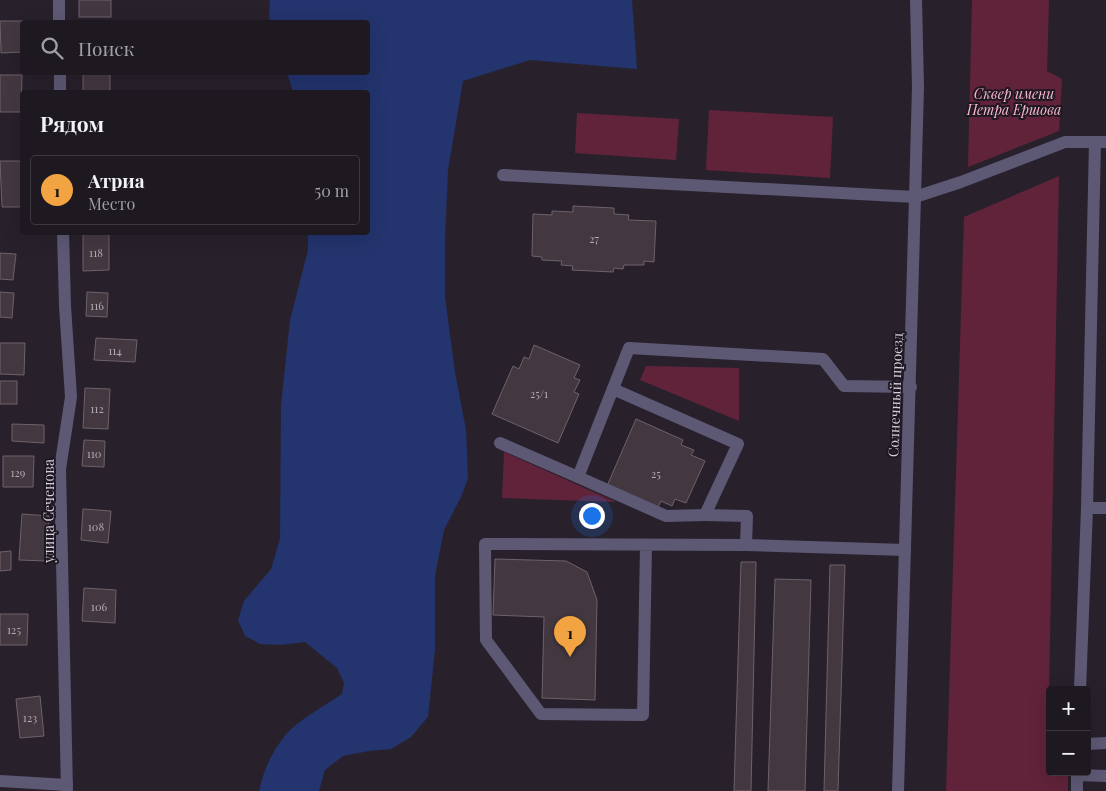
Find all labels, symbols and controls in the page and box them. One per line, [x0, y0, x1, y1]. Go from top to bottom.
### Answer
search box [20, 20, 370, 75]
icon: search [38, 34, 66, 62]
text: Поиск [78, 35, 134, 61]
park label: Сквер имени Петра Ершова [966, 84, 1061, 119]
text: Рядом [40, 109, 104, 137]
text: Атриа [88, 167, 145, 193]
text: 1 [54, 180, 60, 201]
text: 50 m [315, 180, 349, 201]
text: Место [88, 193, 135, 214]
house number: 27 [589, 231, 599, 246]
house number: 118 [89, 245, 103, 260]
house number: 116 [90, 298, 104, 313]
street label: Солнечный проезд [883, 332, 907, 458]
house number: 114 [108, 343, 122, 358]
house number: 25/1 [530, 386, 548, 401]
house number: 112 [90, 401, 104, 416]
house number: 110 [87, 446, 102, 461]
street label: улица Сеченова [39, 459, 58, 564]
house number: 129 [11, 465, 26, 480]
house number: 25 [651, 466, 661, 481]
your location [579, 503, 605, 529]
house number: 108 [88, 519, 104, 534]
house number: 106 [91, 599, 107, 614]
pin: 1 [554, 616, 586, 657]
house number: 125 [7, 622, 21, 637]
map controls [1046, 686, 1091, 776]
button: + [1046, 686, 1091, 731]
house number: 123 [23, 710, 37, 725]
button: − [1046, 731, 1091, 776]

